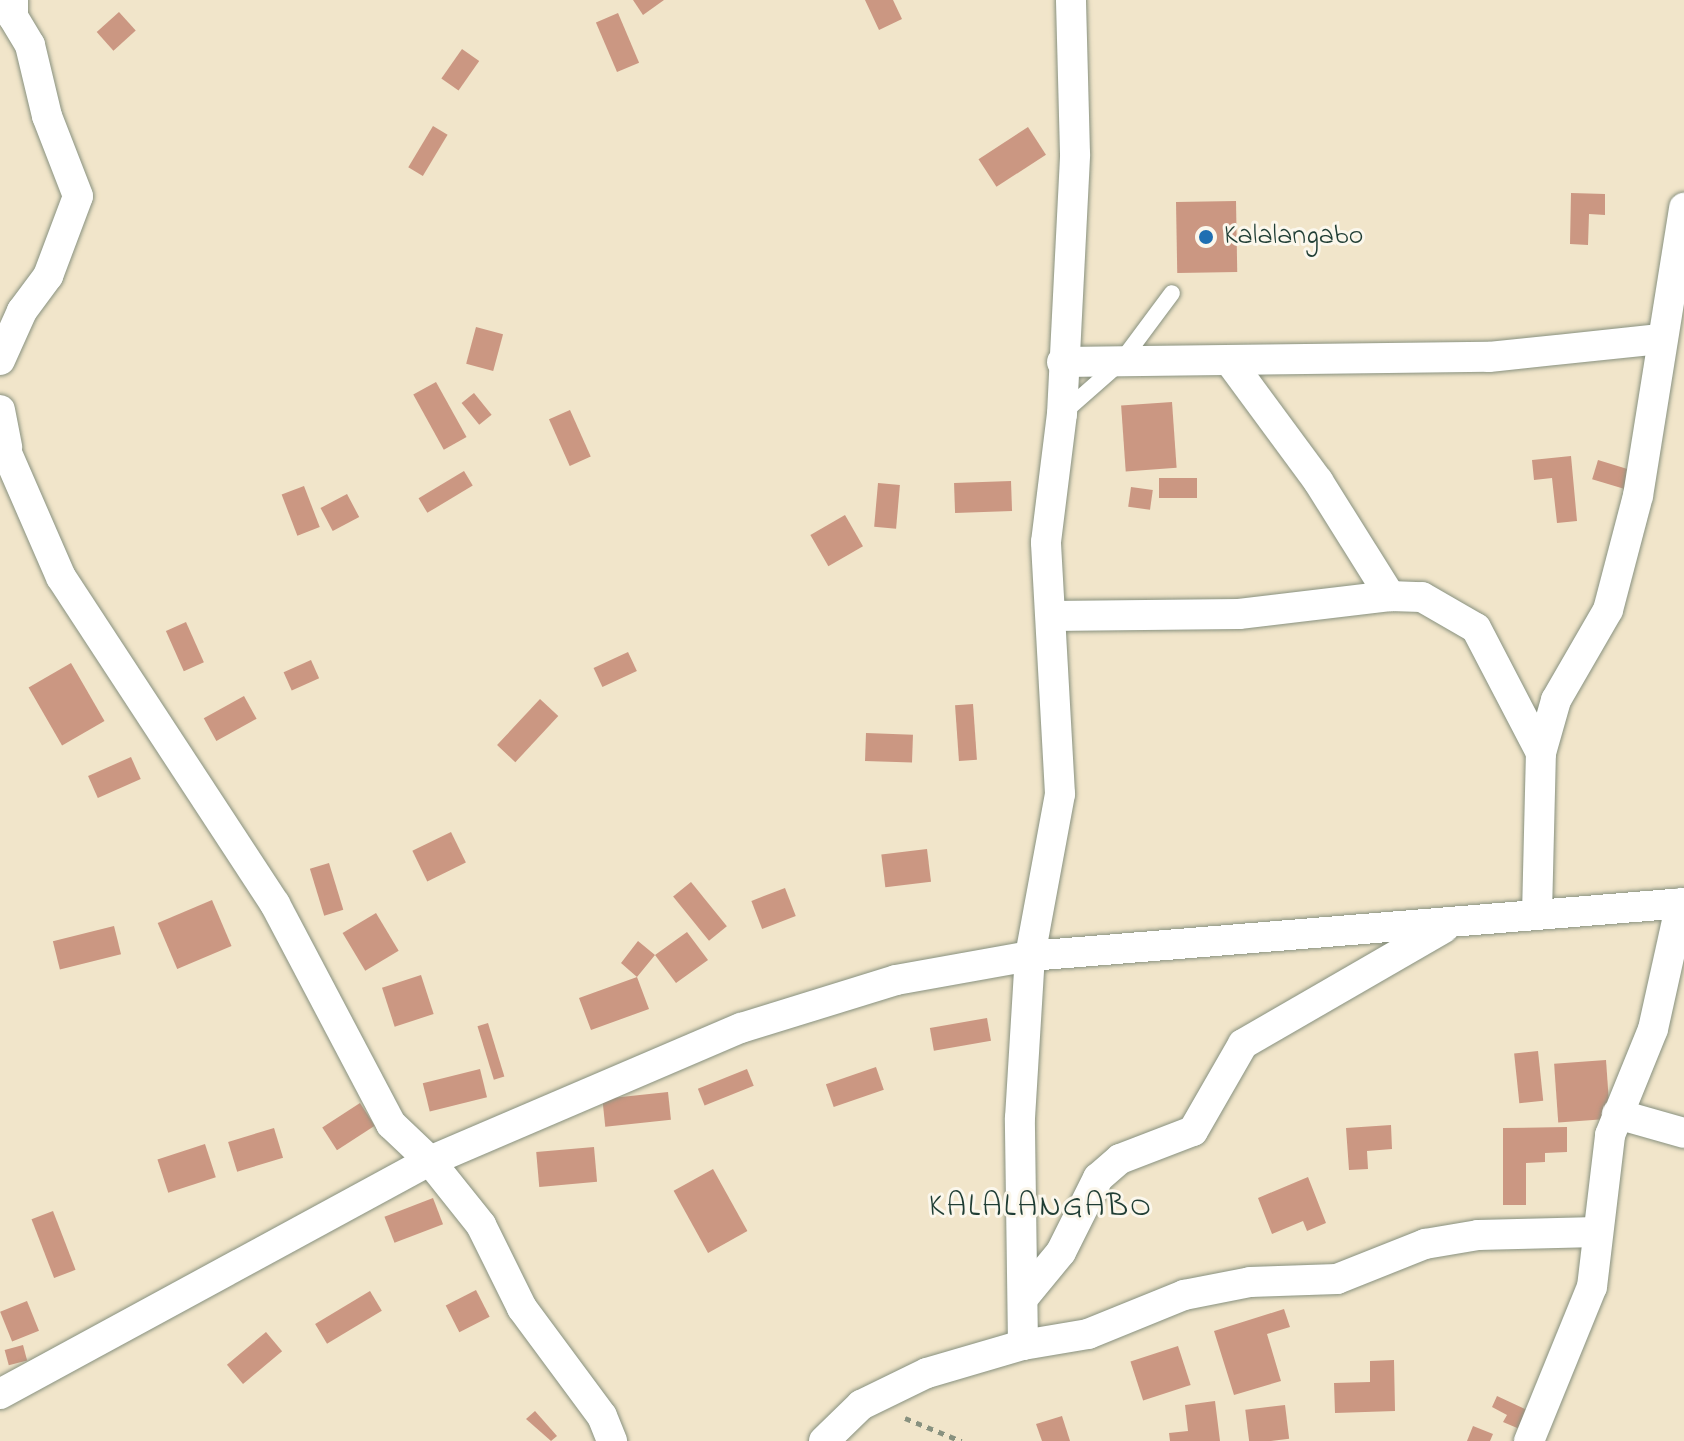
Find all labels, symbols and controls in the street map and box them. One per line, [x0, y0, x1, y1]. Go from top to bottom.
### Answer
place label: Kalalangabo [1224, 220, 1363, 254]
marker: Kalalangabo [1195, 226, 1217, 248]
district label: KALALANGABO [929, 1189, 1153, 1227]

